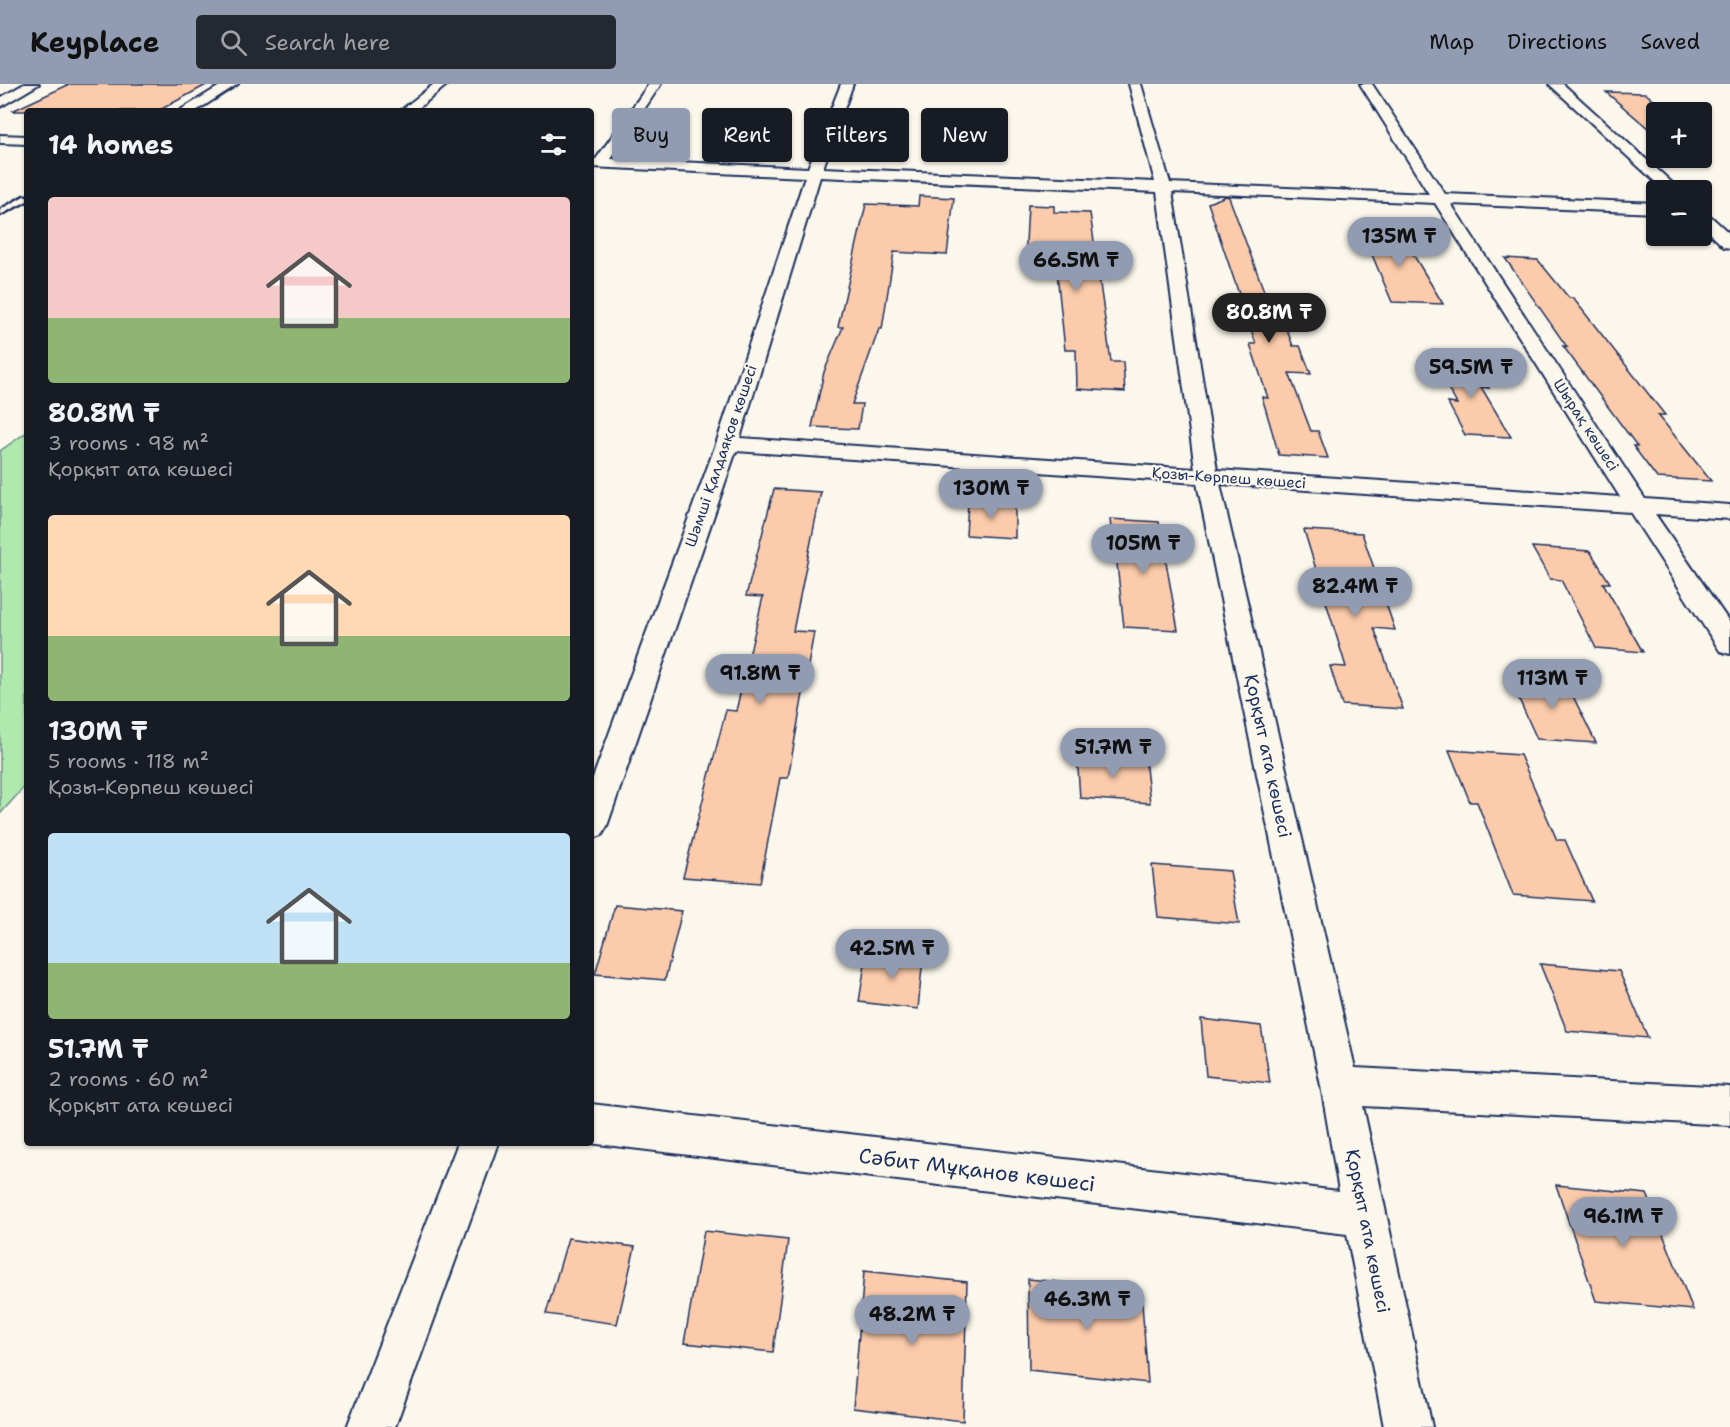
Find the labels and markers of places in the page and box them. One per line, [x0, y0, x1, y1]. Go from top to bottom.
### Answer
pin: 135M ₸ [1350, 217, 1448, 268]
pin: 66.5M ₸ [1021, 241, 1131, 292]
pin: 80.8M ₸ [1214, 293, 1324, 344]
pin: 59.5M ₸ [1416, 348, 1526, 399]
pin: 130M ₸ [942, 469, 1040, 520]
pin: 105M ₸ [1094, 524, 1192, 575]
pin: 82.4M ₸ [1300, 567, 1410, 618]
pin: 91.8M ₸ [705, 654, 815, 705]
pin: 113M ₸ [1503, 659, 1601, 710]
pin: 51.7M ₸ [1058, 728, 1168, 779]
pin: 42.5M ₸ [837, 929, 947, 980]
pin: 96.1M ₸ [1568, 1197, 1678, 1248]
pin: 46.3M ₸ [1032, 1280, 1142, 1331]
pin: 48.2M ₸ [857, 1295, 967, 1346]

